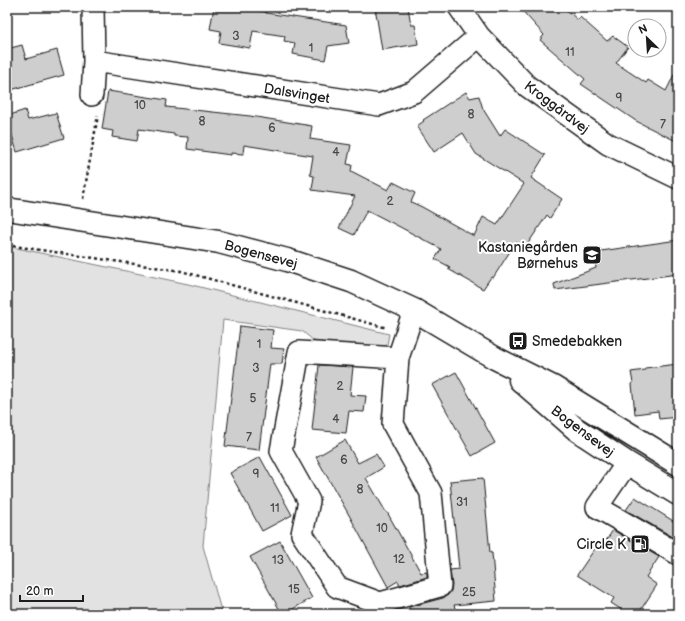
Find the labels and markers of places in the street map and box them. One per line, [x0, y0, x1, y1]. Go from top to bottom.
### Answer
place label: Kastaniegården Børnehus [478, 239, 578, 272]
school or university icon: Kastaniegården Børnehus [581, 244, 603, 266]
bus stop icon: Smedebakken [507, 330, 529, 352]
place label: Smedebakken [532, 333, 622, 350]
fuel station icon: Circle K [629, 533, 651, 555]
place label: Circle K [576, 536, 627, 553]

